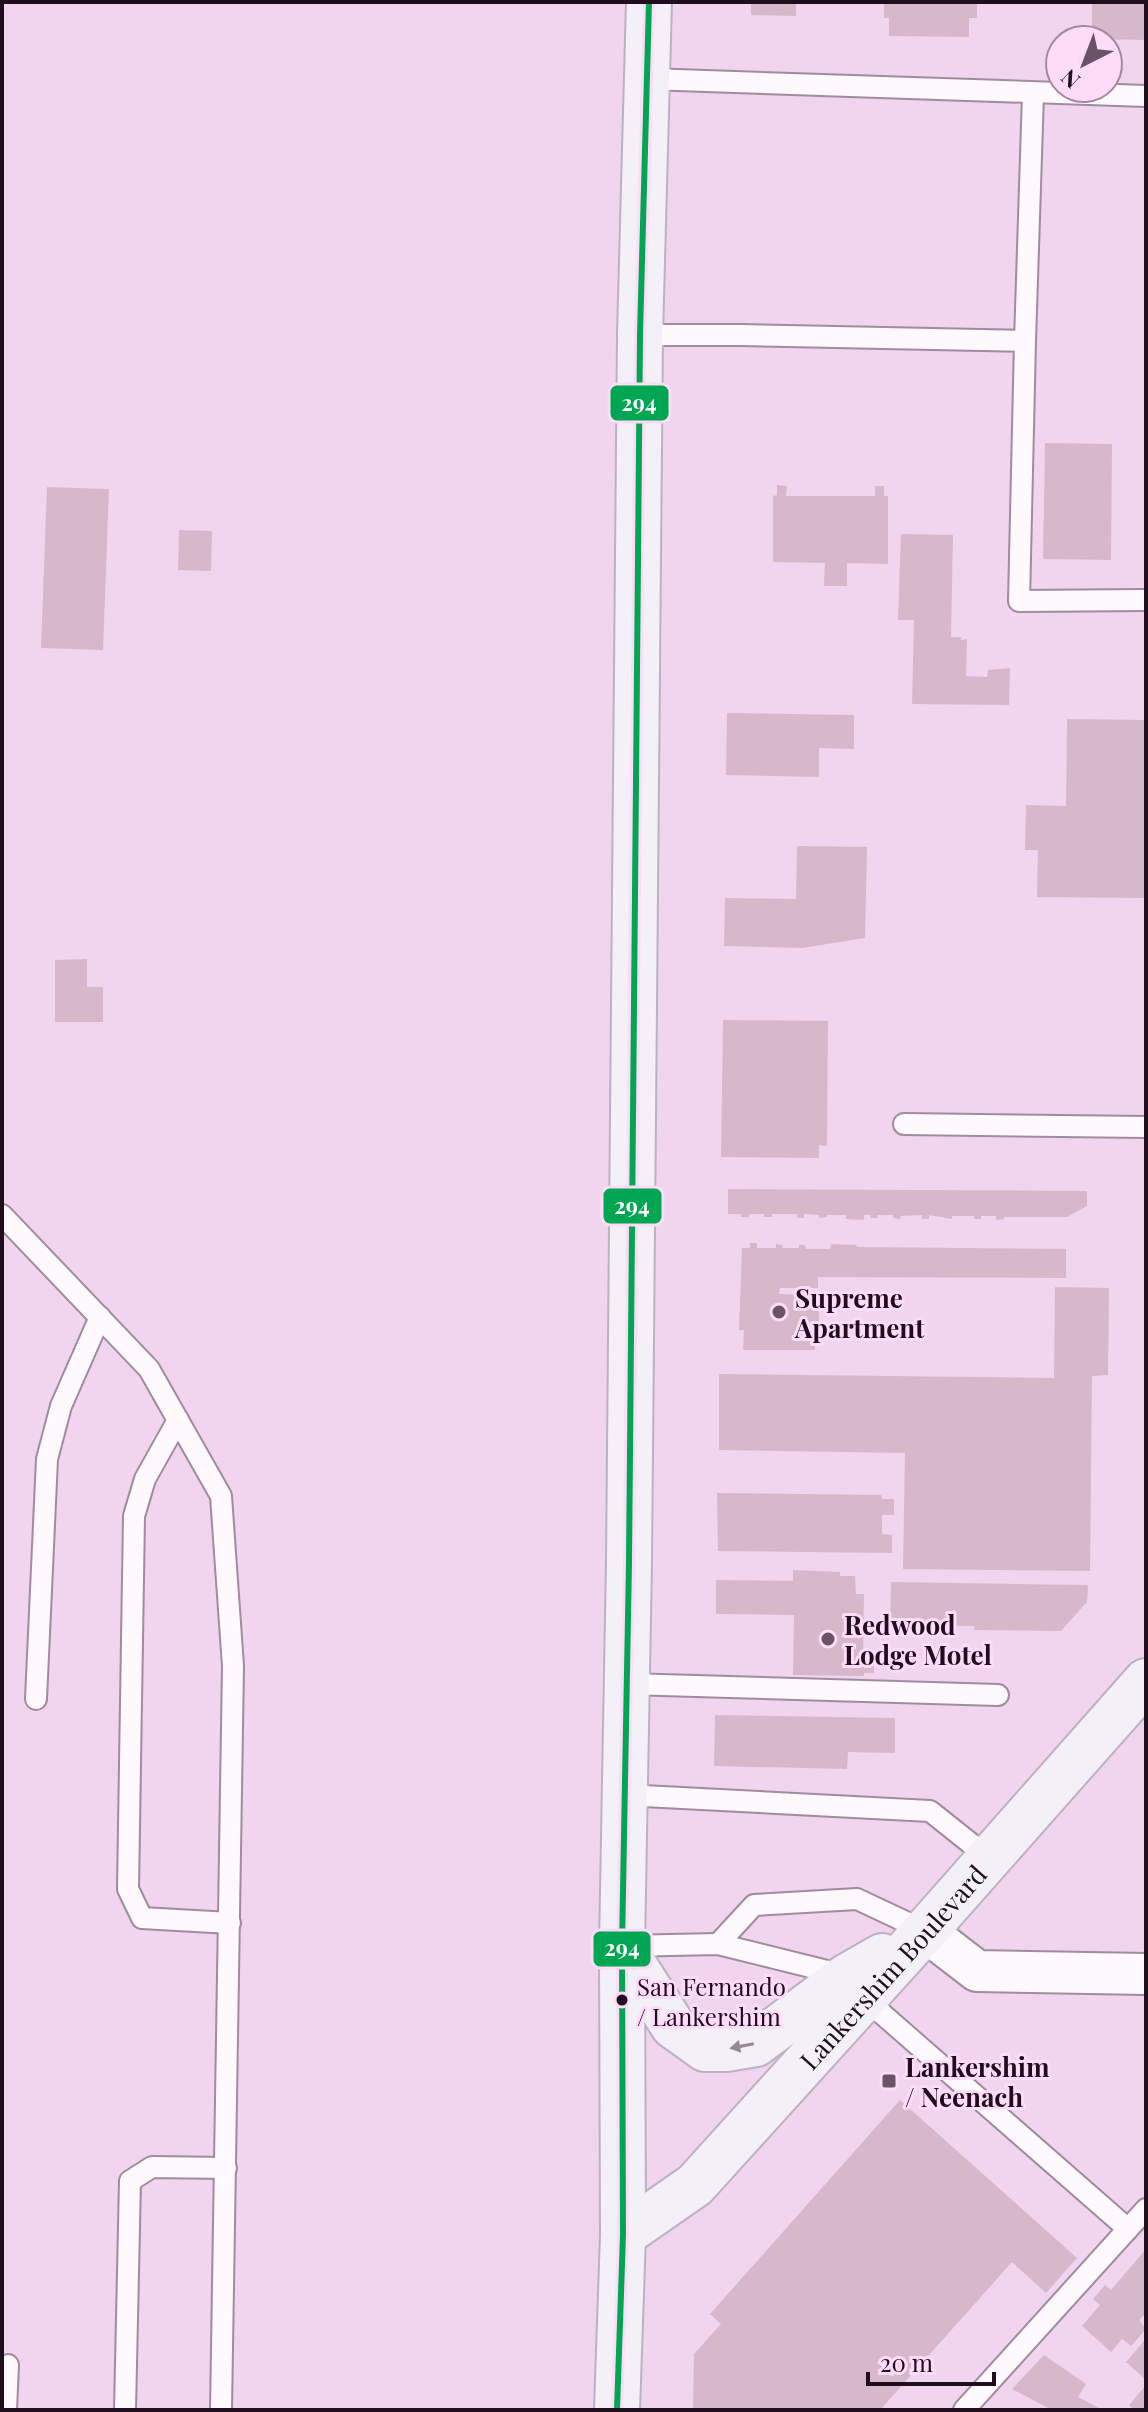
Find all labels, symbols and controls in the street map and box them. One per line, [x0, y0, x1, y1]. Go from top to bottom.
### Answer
north arrow [1044, 24, 1124, 104]
text: N [1054, 63, 1086, 96]
line badge: 294 [609, 384, 670, 422]
text: 294 [621, 387, 657, 417]
line badge: 294 [602, 1187, 663, 1225]
text: 294 [614, 1190, 650, 1220]
place label: Supreme Apartment [794, 1280, 925, 1345]
marker: Supreme Apartment [770, 1303, 788, 1321]
place label: Redwood Lodge Motel [844, 1607, 992, 1672]
marker: Redwood Lodge Motel [819, 1630, 837, 1648]
street label: Lankershim Boulevard [791, 1857, 993, 2076]
line badge: 294 [592, 1930, 652, 1968]
text: 294 [604, 1932, 640, 1962]
place label: San Fernando / Lankershim [637, 1970, 786, 2032]
marker: San Fernando / Lankershim [614, 1992, 630, 2008]
one-way arrow [729, 2041, 754, 2053]
place label: Lankershim / Neenach [905, 2049, 1050, 2114]
marker: Lankershim / Neenach [880, 2072, 898, 2090]
scale bar [868, 2336, 994, 2386]
text: 20 m [880, 2346, 933, 2378]

